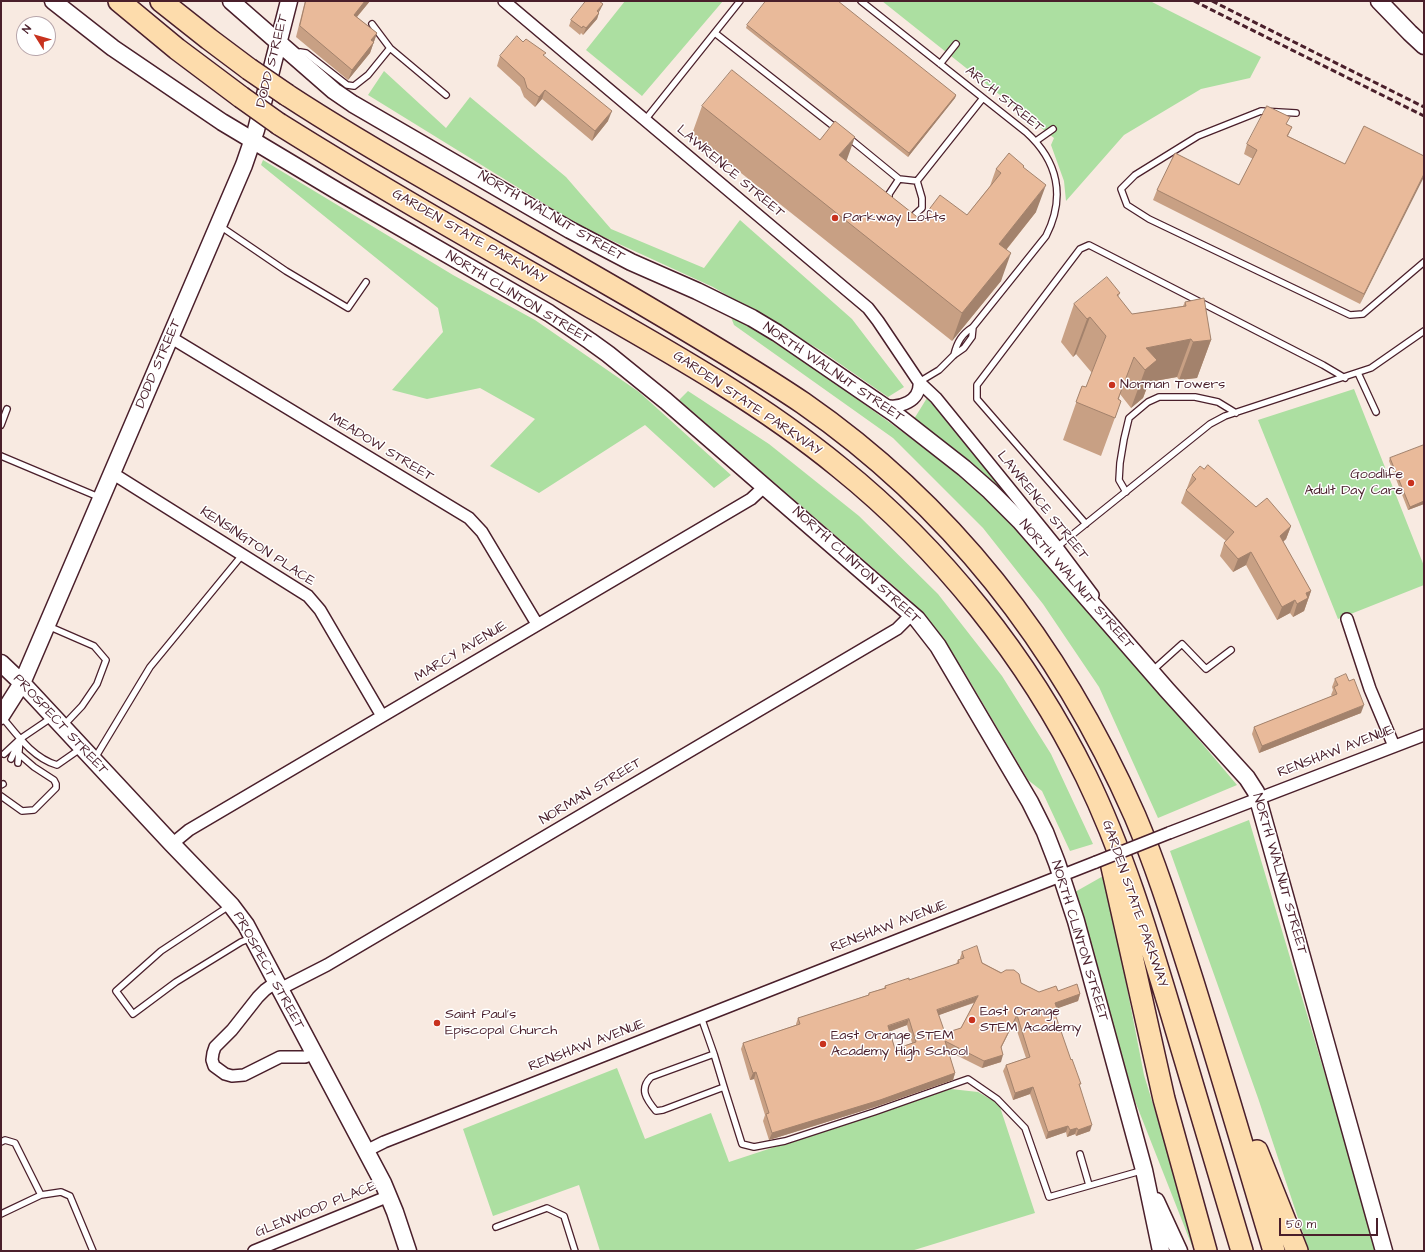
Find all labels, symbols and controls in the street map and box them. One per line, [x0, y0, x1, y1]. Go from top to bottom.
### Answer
street label: DODD STREET [253, 13, 293, 109]
north arrow [16, 16, 56, 56]
text: N [19, 22, 35, 36]
street label: ARCH STREET [961, 63, 1047, 137]
street label: LAWRENCE STREET [673, 122, 787, 222]
street label: NORTH WALNUT STREET [475, 168, 627, 266]
street label: GARDEN STATE PARKWAY [389, 186, 549, 288]
place label: Parkway Lofts [843, 210, 946, 226]
marker: Parkway Lofts [830, 213, 840, 223]
street label: NORTH CLINTON STREET [442, 248, 594, 348]
street label: DODD STREET [133, 317, 185, 411]
street label: NORTH WALNUT STREET [759, 319, 907, 427]
street label: GARDEN STATE PARKWAY [669, 348, 825, 460]
place label: Norman Towers [1120, 377, 1225, 393]
marker: Norman Towers [1107, 380, 1117, 390]
street label: MEADOW STREET [326, 410, 436, 486]
street label: LAWRENCE STREET [993, 448, 1091, 564]
place label: Goodlife Adult Day Care [1304, 467, 1403, 500]
marker: Goodlife Adult Day Care [1406, 478, 1416, 488]
street label: KENSINGTON PLACE [196, 504, 318, 590]
street label: NORTH CLINTON STREET [788, 504, 924, 628]
street label: NORTH WALNUT STREET [1015, 517, 1137, 653]
street label: MARCY AVENUE [412, 618, 510, 686]
street label: PROSPECT STREET [9, 671, 111, 779]
street label: RENSHAW AVENUE [1275, 722, 1397, 782]
street label: NORMAN STREET [537, 755, 645, 829]
street label: NORTH WALNUT STREET [1248, 792, 1310, 956]
street label: GARDEN STATE PARKWAY [1097, 818, 1171, 990]
street label: NORTH CLINTON STREET [1047, 859, 1111, 1023]
street label: RENSHAW AVENUE [828, 897, 950, 957]
street label: PROSPECT STREET [229, 909, 307, 1033]
place label: East Orange STEM Academy [980, 1004, 1081, 1036]
place label: Saint Paul's Episcopal Church [445, 1007, 557, 1040]
marker: East Orange STEM Academy [967, 1015, 977, 1025]
street label: RENSHAW AVENUE [526, 1016, 648, 1076]
marker: Saint Paul's Episcopal Church [432, 1018, 442, 1028]
place label: East Orange STEM Academy High School [831, 1028, 968, 1060]
marker: East Orange STEM Academy High School [818, 1039, 828, 1049]
street label: GLENWOOD PLACE [253, 1178, 379, 1242]
scale bar [1281, 1210, 1380, 1236]
text: 50 m [1286, 1216, 1316, 1233]

